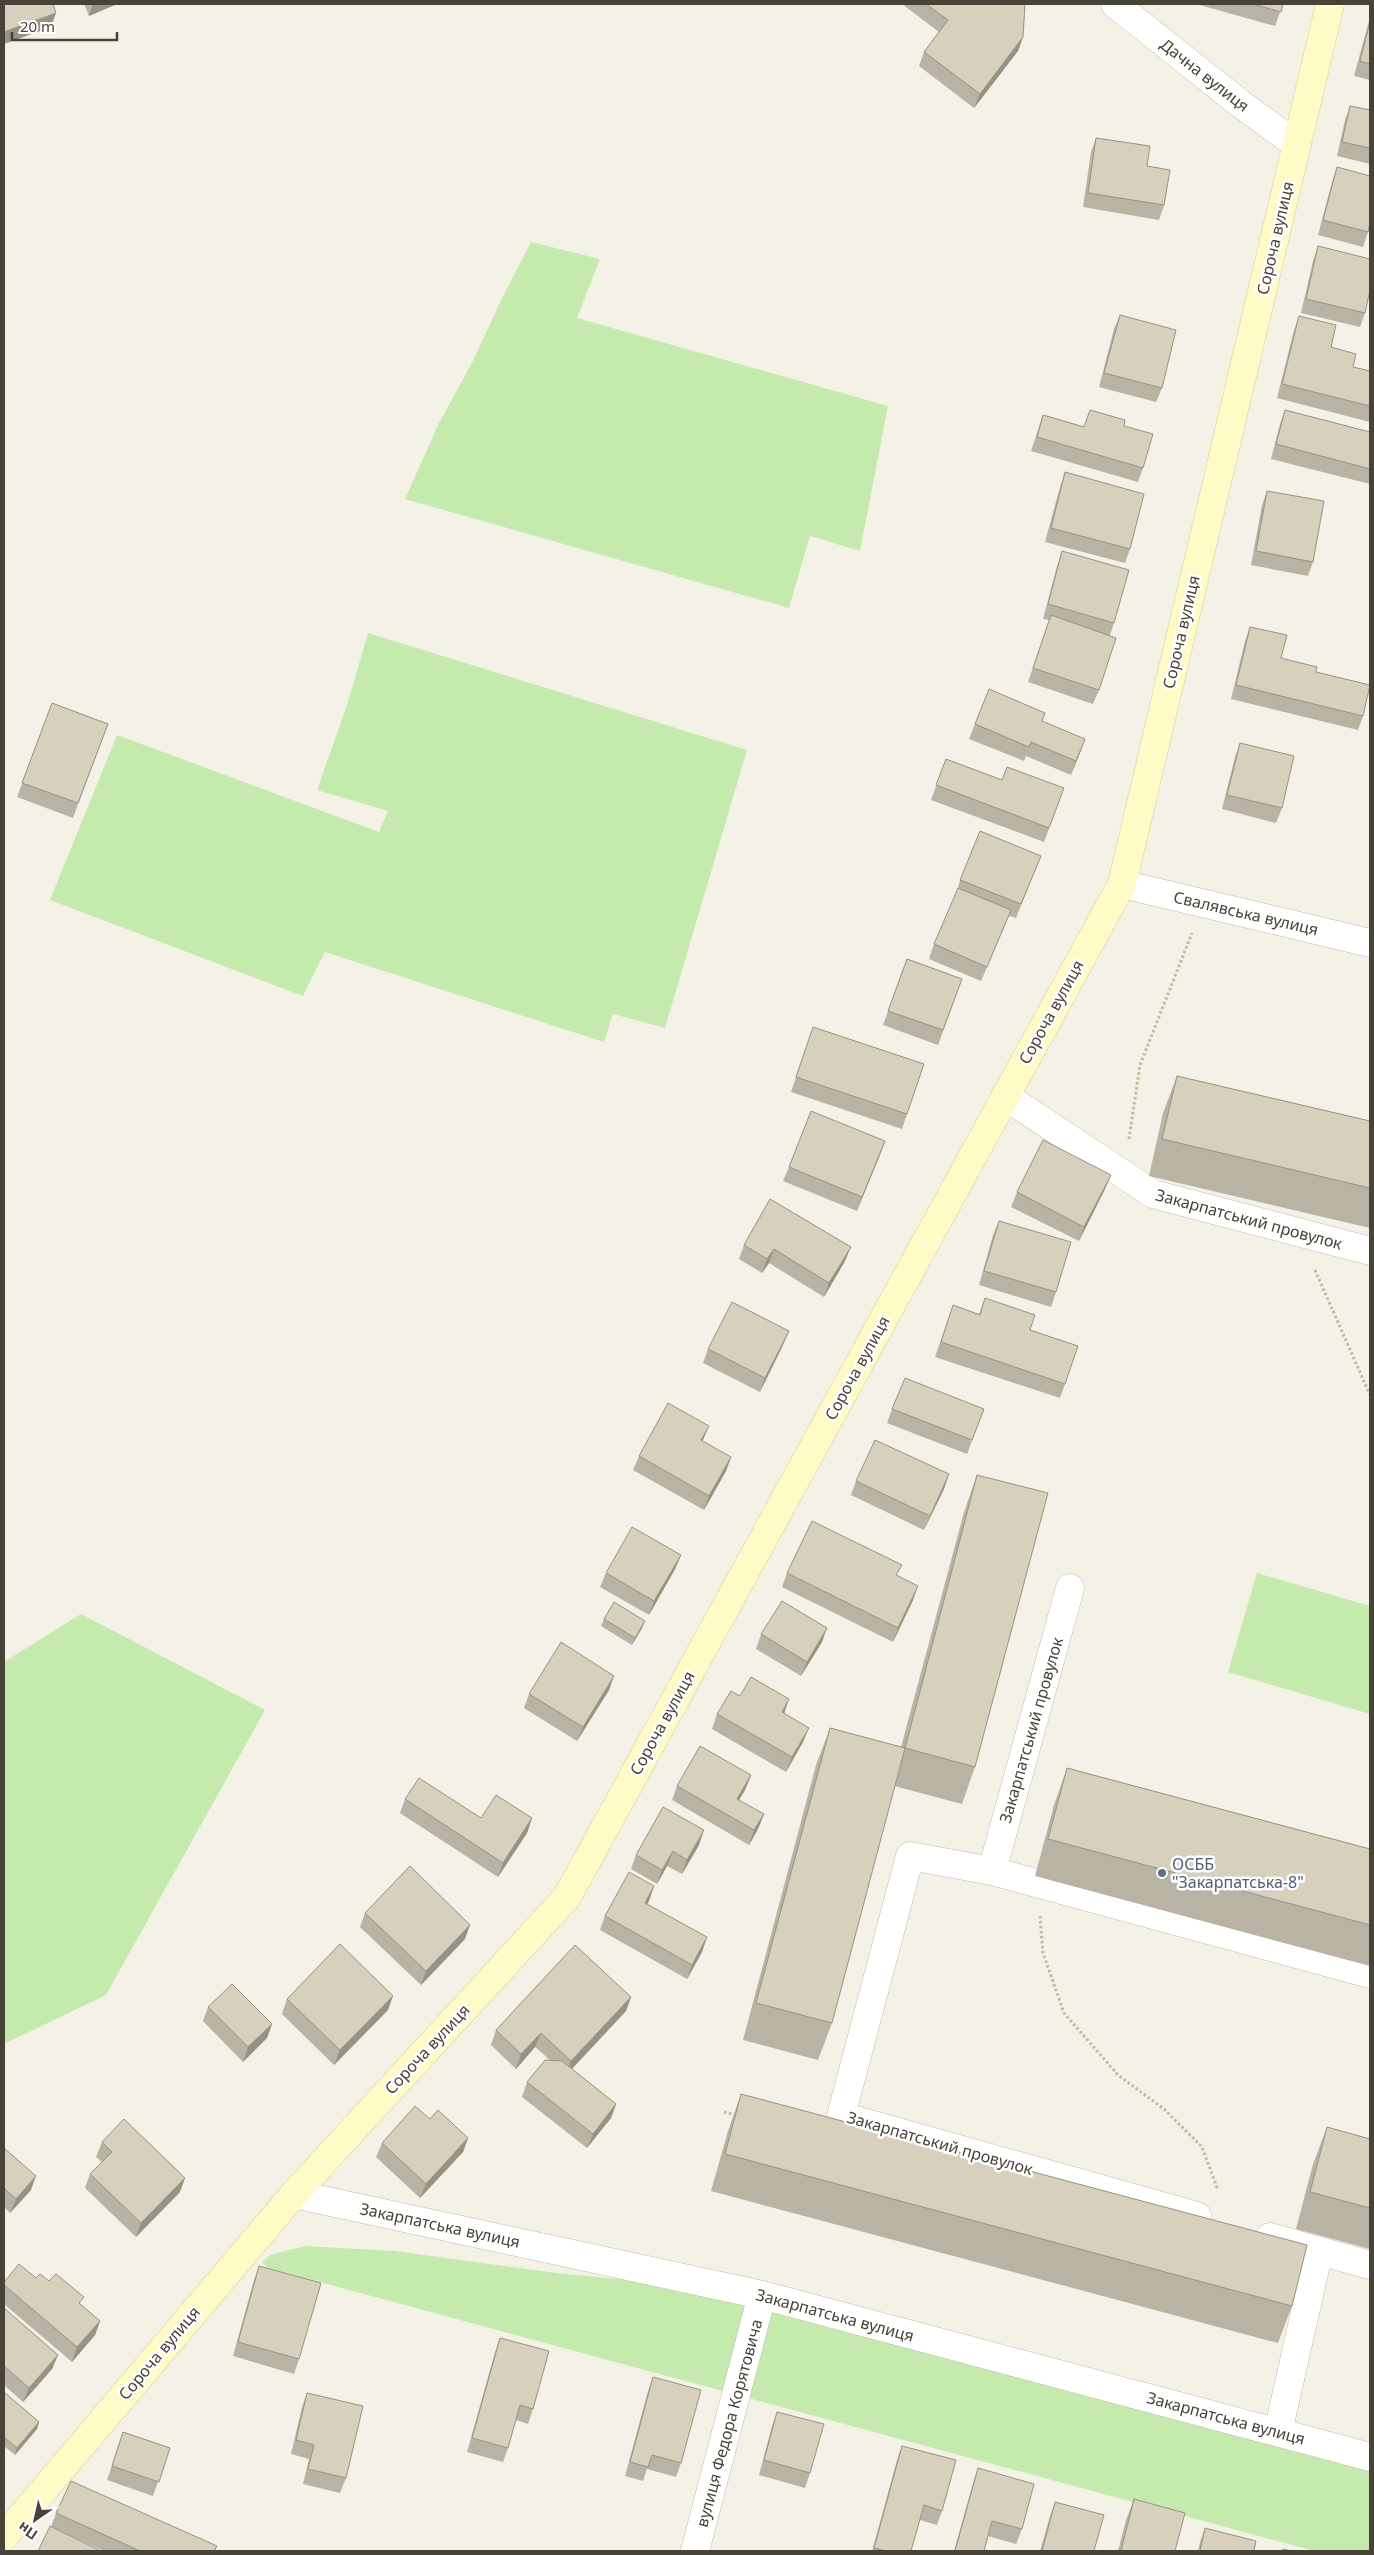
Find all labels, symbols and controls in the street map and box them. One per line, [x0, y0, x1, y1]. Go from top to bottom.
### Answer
scale bar [12, 10, 118, 42]
text: 20 m [20, 16, 55, 36]
street label: Дачна вулиця [1156, 33, 1254, 117]
street label: Сороча вулиця [1251, 179, 1299, 297]
street label: Сороча вулиця [1157, 573, 1205, 691]
street label: Свалявська вулиця [1171, 886, 1321, 940]
street label: Сороча вулиця [1013, 956, 1089, 1068]
street label: Закарпатський провулок [1153, 1183, 1345, 1255]
street label: Сороча вулиця [819, 1312, 895, 1424]
street label: Закарпатський провулок [994, 1634, 1068, 1825]
street label: Сороча вулиця [624, 1667, 700, 1779]
place label: ОСББ "Закарпатська-8" [1172, 1853, 1304, 1893]
marker: ОСББ "Закарпатська-8" [1156, 1867, 1168, 1879]
street label: Сороча вулиця [379, 1999, 475, 2099]
street label: Закарпатський провулок [845, 2106, 1036, 2180]
street label: Закарпатська вулиця [358, 2197, 522, 2253]
street label: Закарпатська вулиця [753, 2283, 917, 2347]
street label: Сороча вулиця [113, 2302, 205, 2404]
street label: вулиця Федора Корятовича [691, 2317, 767, 2529]
street label: Закарпатська вулиця [1144, 2386, 1308, 2450]
north arrow [10, 2495, 60, 2545]
text: Пн [14, 2518, 41, 2545]

